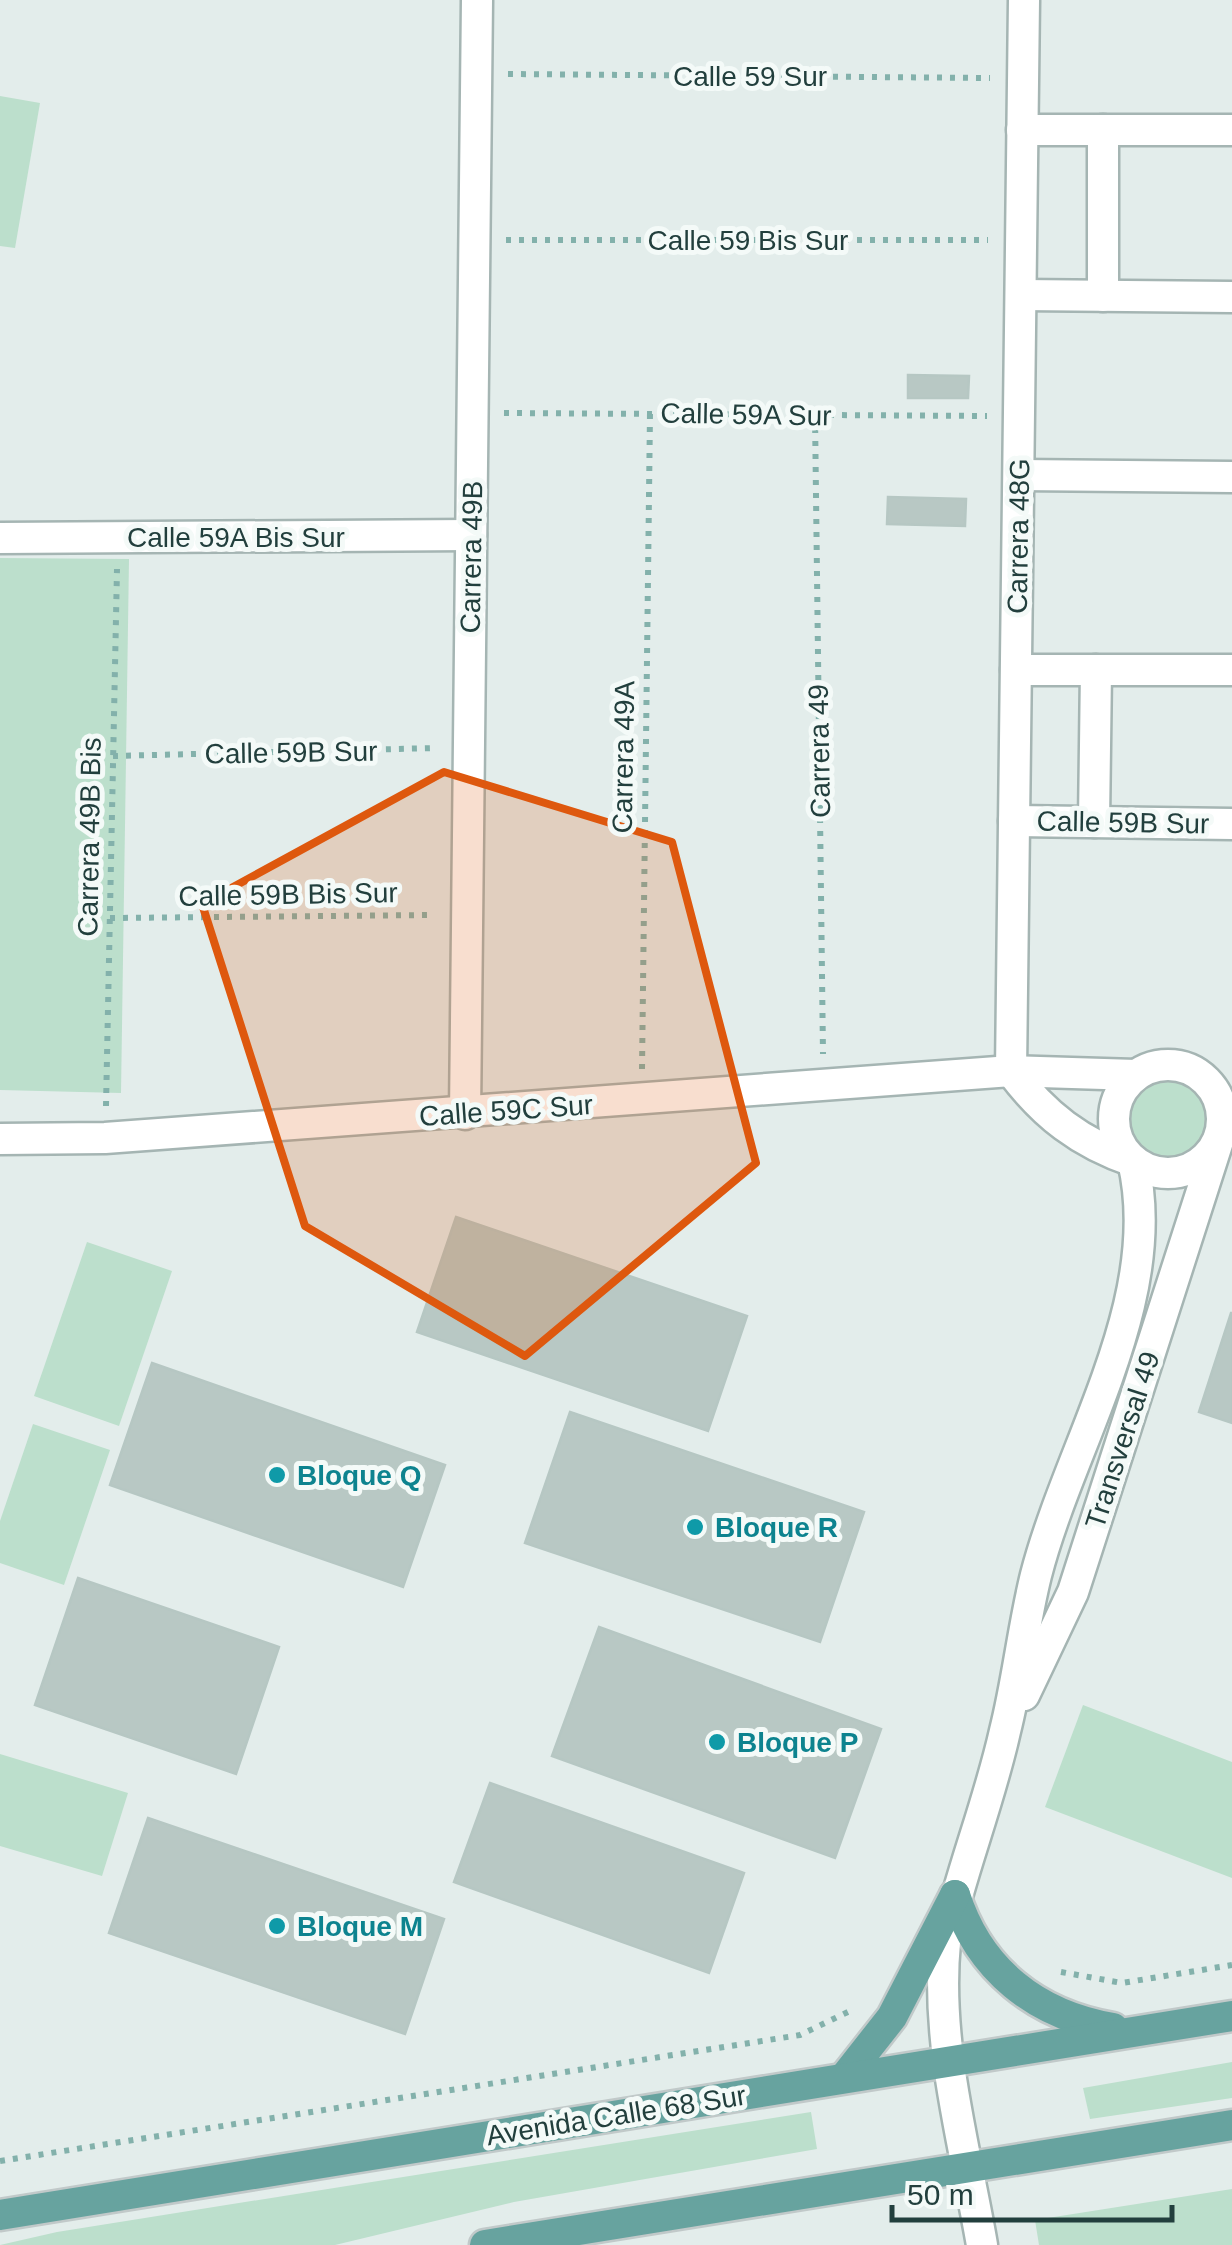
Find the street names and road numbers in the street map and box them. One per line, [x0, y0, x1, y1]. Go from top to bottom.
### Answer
street label: Calle 59 Sur [673, 61, 827, 92]
street label: Calle 59 Bis Sur [648, 225, 848, 256]
street label: Calle 59A Sur [660, 398, 832, 431]
street label: Carrera 48G [1002, 458, 1035, 614]
street label: Carrera 49B [455, 480, 488, 634]
street label: Calle 59A Bis Sur [127, 522, 345, 553]
street label: Carrera 49A [607, 680, 640, 834]
street label: Carrera 49 [803, 684, 836, 818]
street label: Calle 59B Sur [204, 735, 378, 770]
street label: Carrera 49B Bis [72, 737, 107, 937]
street label: Calle 59B Sur [1036, 805, 1210, 840]
street label: Calle 59B Bis Sur [178, 877, 398, 912]
street label: Calle 59C Sur [418, 1089, 594, 1132]
street label: Transversal 49 [1079, 1348, 1166, 1533]
street label: Avenida Calle 68 Sur [484, 2080, 748, 2151]

